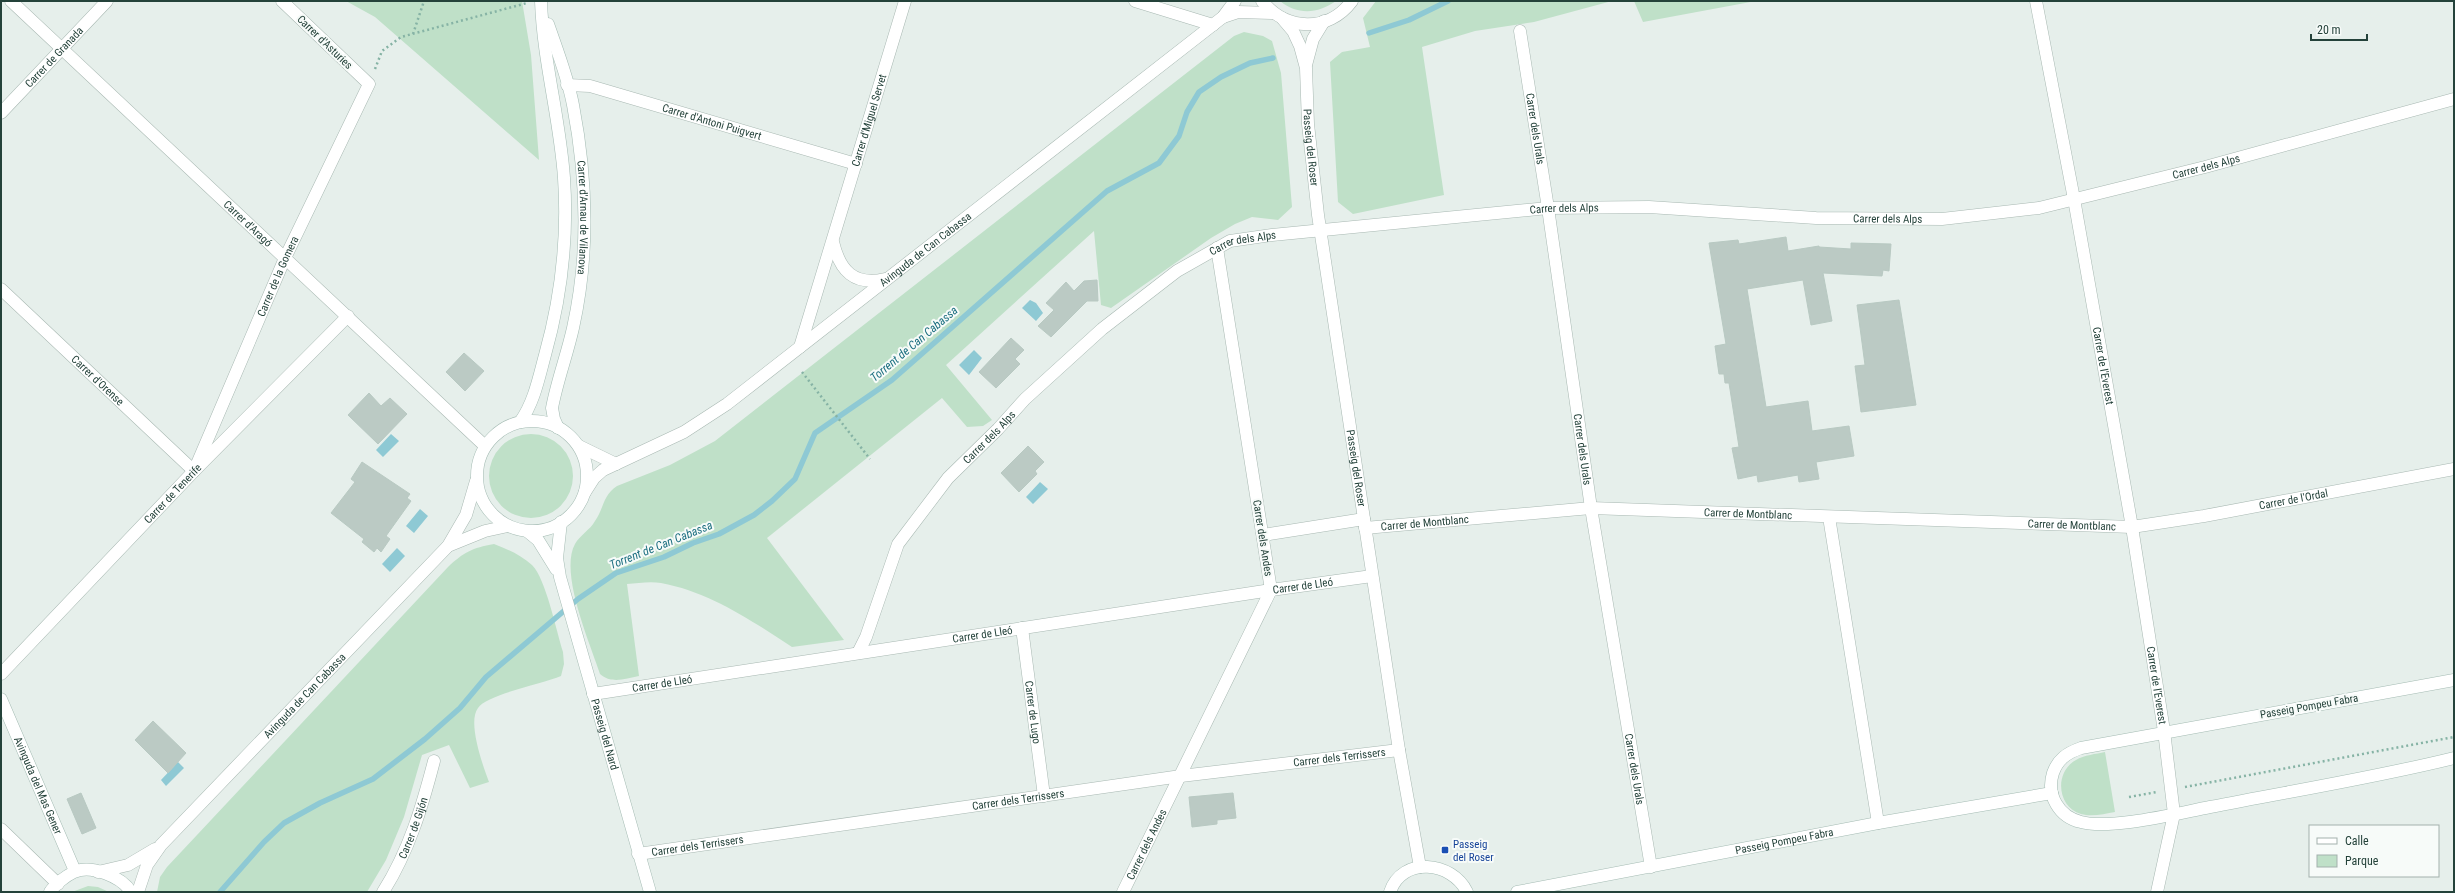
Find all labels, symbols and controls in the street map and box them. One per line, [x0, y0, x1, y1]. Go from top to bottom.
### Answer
street label: Carrer d'Asturies [294, 13, 355, 72]
scale bar [2311, 16, 2367, 42]
text: 20 m [2317, 23, 2341, 37]
street label: Carrer de Granada [23, 24, 86, 90]
street label: Carrer d'Miguel Servet [849, 73, 889, 168]
street label: Carrer dels Urals [1523, 92, 1547, 165]
street label: Carrer d'Antoni Puigvert [661, 102, 763, 143]
street label: Passeig del Roser [1300, 109, 1321, 187]
street label: Carrer dels Alps [2171, 152, 2241, 182]
street label: Carrer d'Arnau de Vilanova [574, 160, 590, 275]
street label: Carrer d'Aragó [221, 198, 275, 250]
street label: Carrer dels Alps [1529, 201, 1599, 217]
street label: Avinguda de Can Cabassa [877, 210, 974, 289]
street label: Carrer dels Alps [1853, 212, 1922, 226]
street label: Carrer dels Alps [1207, 229, 1277, 258]
street label: Carrer de la Gomera [255, 234, 302, 319]
water label: Torrent de Can Cabassa [867, 303, 961, 385]
street label: Carrer de l'Everest [2090, 326, 2116, 406]
street label: Carrer d'Orense [69, 353, 126, 408]
street label: Carrer dels Alps [960, 408, 1018, 467]
street label: Carrer dels Urals [1571, 413, 1594, 486]
street label: Passeig del Roser [1344, 429, 1368, 508]
street label: Carrer de Tenerife [142, 461, 204, 526]
street label: Carrer de l'Ordal [2258, 487, 2329, 513]
street label: Carrer dels Andes [1250, 499, 1275, 577]
street label: Carrer de Montblanc [1704, 506, 1792, 522]
street label: Carrer de Montblanc [1380, 513, 1469, 534]
street label: Carrer de Montblanc [2027, 517, 2116, 533]
water label: Torrent de Can Cabassa [607, 518, 715, 572]
street label: Carrer de Lleó [1272, 575, 1334, 597]
street label: Carrer de Lleó [951, 624, 1014, 646]
street label: Carrer de l'Everest [2144, 646, 2169, 725]
street label: Avinguda de Can Cabassa [261, 651, 349, 741]
street label: Carrer de Lleó [631, 673, 694, 695]
street label: Carrer de Lugo [1022, 680, 1043, 745]
street label: Passeig Pompeu Fabra [2259, 691, 2359, 722]
street label: Passeig del Nard [588, 697, 621, 772]
street label: Carrer dels Urals [1622, 733, 1646, 806]
street label: Avinguda del Mas Gener [11, 735, 65, 837]
street label: Carrer dels Terrissers [1292, 746, 1386, 770]
street label: Carrer dels Terrissers [971, 787, 1065, 813]
street label: Carrer de Gijón [396, 796, 431, 861]
street label: Carrer dels Andes [1124, 807, 1170, 882]
legend [2309, 825, 2439, 877]
street label: Passeig Pompeu Fabra [1734, 826, 1834, 857]
street label: Carrer dels Terrissers [651, 833, 744, 859]
text: Calle [2345, 834, 2369, 848]
place label: Passeig del Roser [1453, 838, 1494, 864]
marker: Passeig del Roser [1440, 845, 1450, 855]
text: Parque [2345, 854, 2379, 868]

